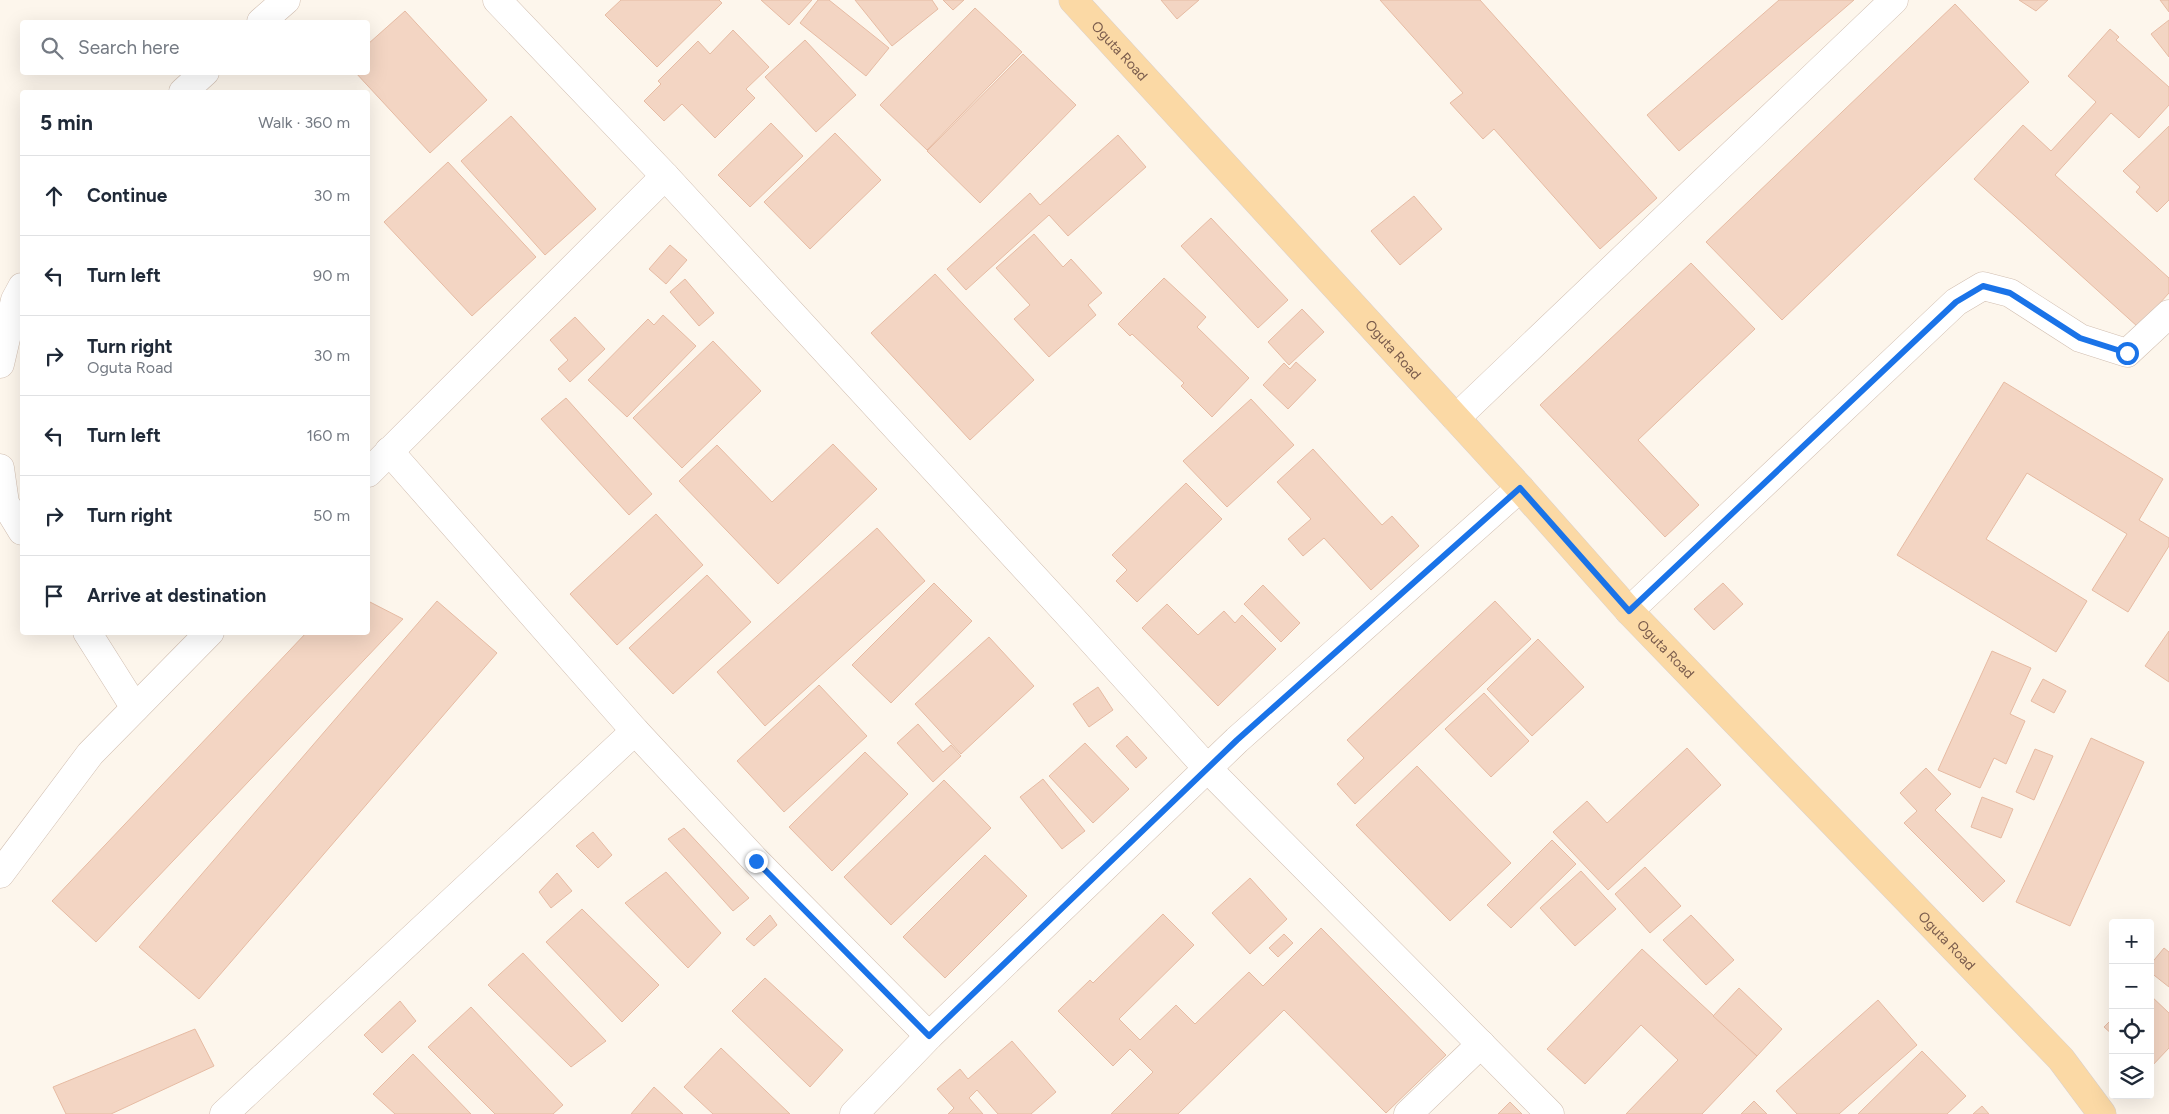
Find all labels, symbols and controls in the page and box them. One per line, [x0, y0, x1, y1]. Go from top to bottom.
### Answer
street label: Oguta Road [1088, 17, 1151, 84]
search box [20, 20, 370, 75]
icon: search [38, 34, 66, 62]
text: Search here [78, 36, 180, 59]
text: 5 min [40, 110, 93, 135]
text: Walk · 360 m [258, 113, 350, 132]
icon: ahead [40, 182, 68, 210]
text: Continue [87, 184, 167, 207]
text: 30 m [313, 186, 350, 205]
icon: left [40, 262, 68, 290]
text: Turn left [87, 264, 161, 287]
text: 90 m [313, 266, 350, 285]
street label: Oguta Road [1362, 316, 1425, 383]
text: Turn right [87, 335, 173, 358]
icon: right [40, 342, 68, 370]
route start [2116, 342, 2139, 365]
text: 30 m [313, 346, 350, 365]
text: Oguta Road [87, 358, 173, 377]
icon: left [40, 422, 68, 450]
text: Turn left [87, 424, 161, 447]
text: 160 m [307, 426, 350, 445]
icon: right [40, 502, 68, 530]
text: Turn right [87, 504, 173, 527]
text: 50 m [313, 506, 350, 525]
icon: arrive [40, 582, 68, 610]
text: Arrive at destination [87, 584, 266, 607]
street label: Oguta Road [1634, 616, 1698, 682]
route end [745, 850, 768, 873]
street label: Oguta Road [1915, 908, 1979, 974]
map controls [2109, 919, 2154, 1099]
button: + [2109, 919, 2154, 964]
button: − [2109, 964, 2154, 1009]
button: locate [2109, 1009, 2154, 1054]
button: layers [2109, 1054, 2154, 1099]

